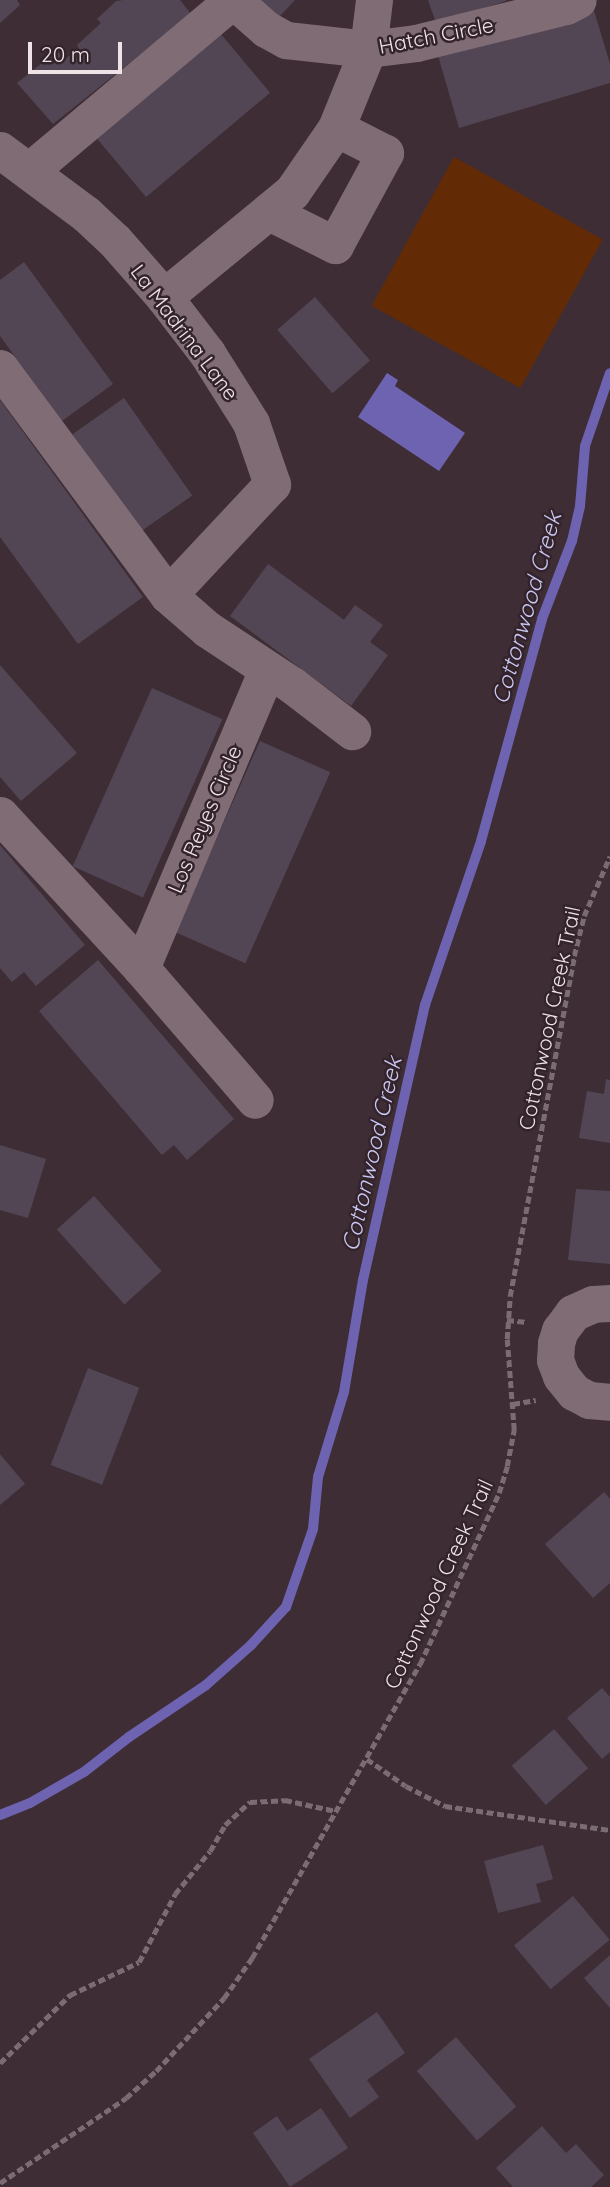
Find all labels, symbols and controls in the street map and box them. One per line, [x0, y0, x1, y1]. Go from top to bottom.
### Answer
street label: Hatch Circle [376, 12, 496, 58]
scale bar [32, 28, 126, 72]
text: 20 m [41, 41, 90, 67]
street label: La Madrina Lane [126, 259, 244, 405]
water label: Cottonwood Creek [486, 509, 568, 707]
street label: Los Reyes Circle [162, 742, 246, 896]
street label: Cottonwood Creek Trail [513, 904, 585, 1132]
water label: Cottonwood Creek [336, 1054, 408, 1254]
street label: Cottonwood Creek Trail [378, 1475, 498, 1693]

